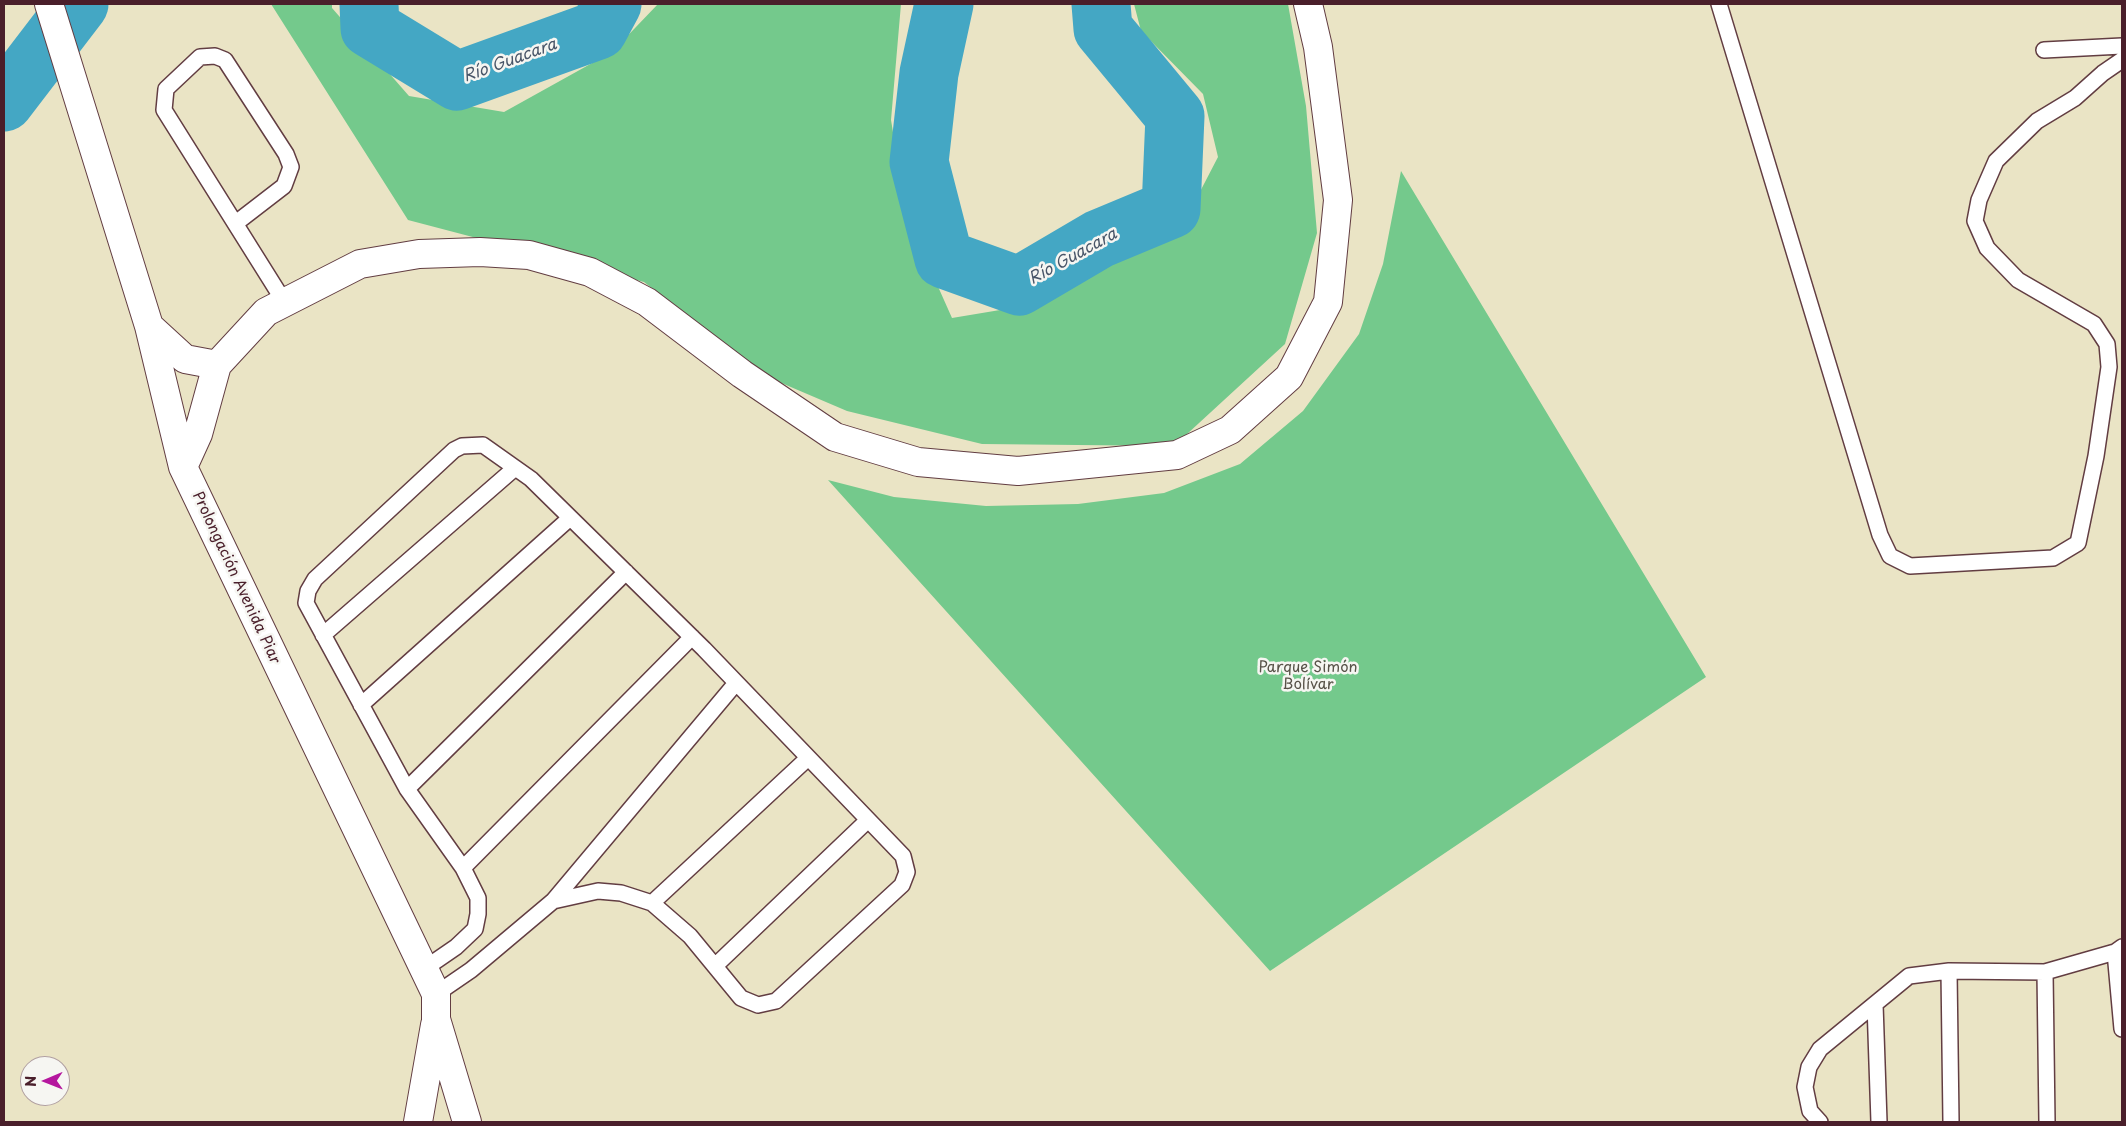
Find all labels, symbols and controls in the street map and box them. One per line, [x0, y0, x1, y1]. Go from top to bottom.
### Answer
water label: Río Guacara [461, 35, 559, 87]
water label: Río Guacara [1026, 225, 1120, 289]
street label: Prolongación Avenida Piar [188, 489, 284, 667]
park label: Parque Simón Bolívar [1258, 659, 1358, 694]
north arrow [20, 1056, 70, 1106]
text: N [20, 1076, 41, 1087]

